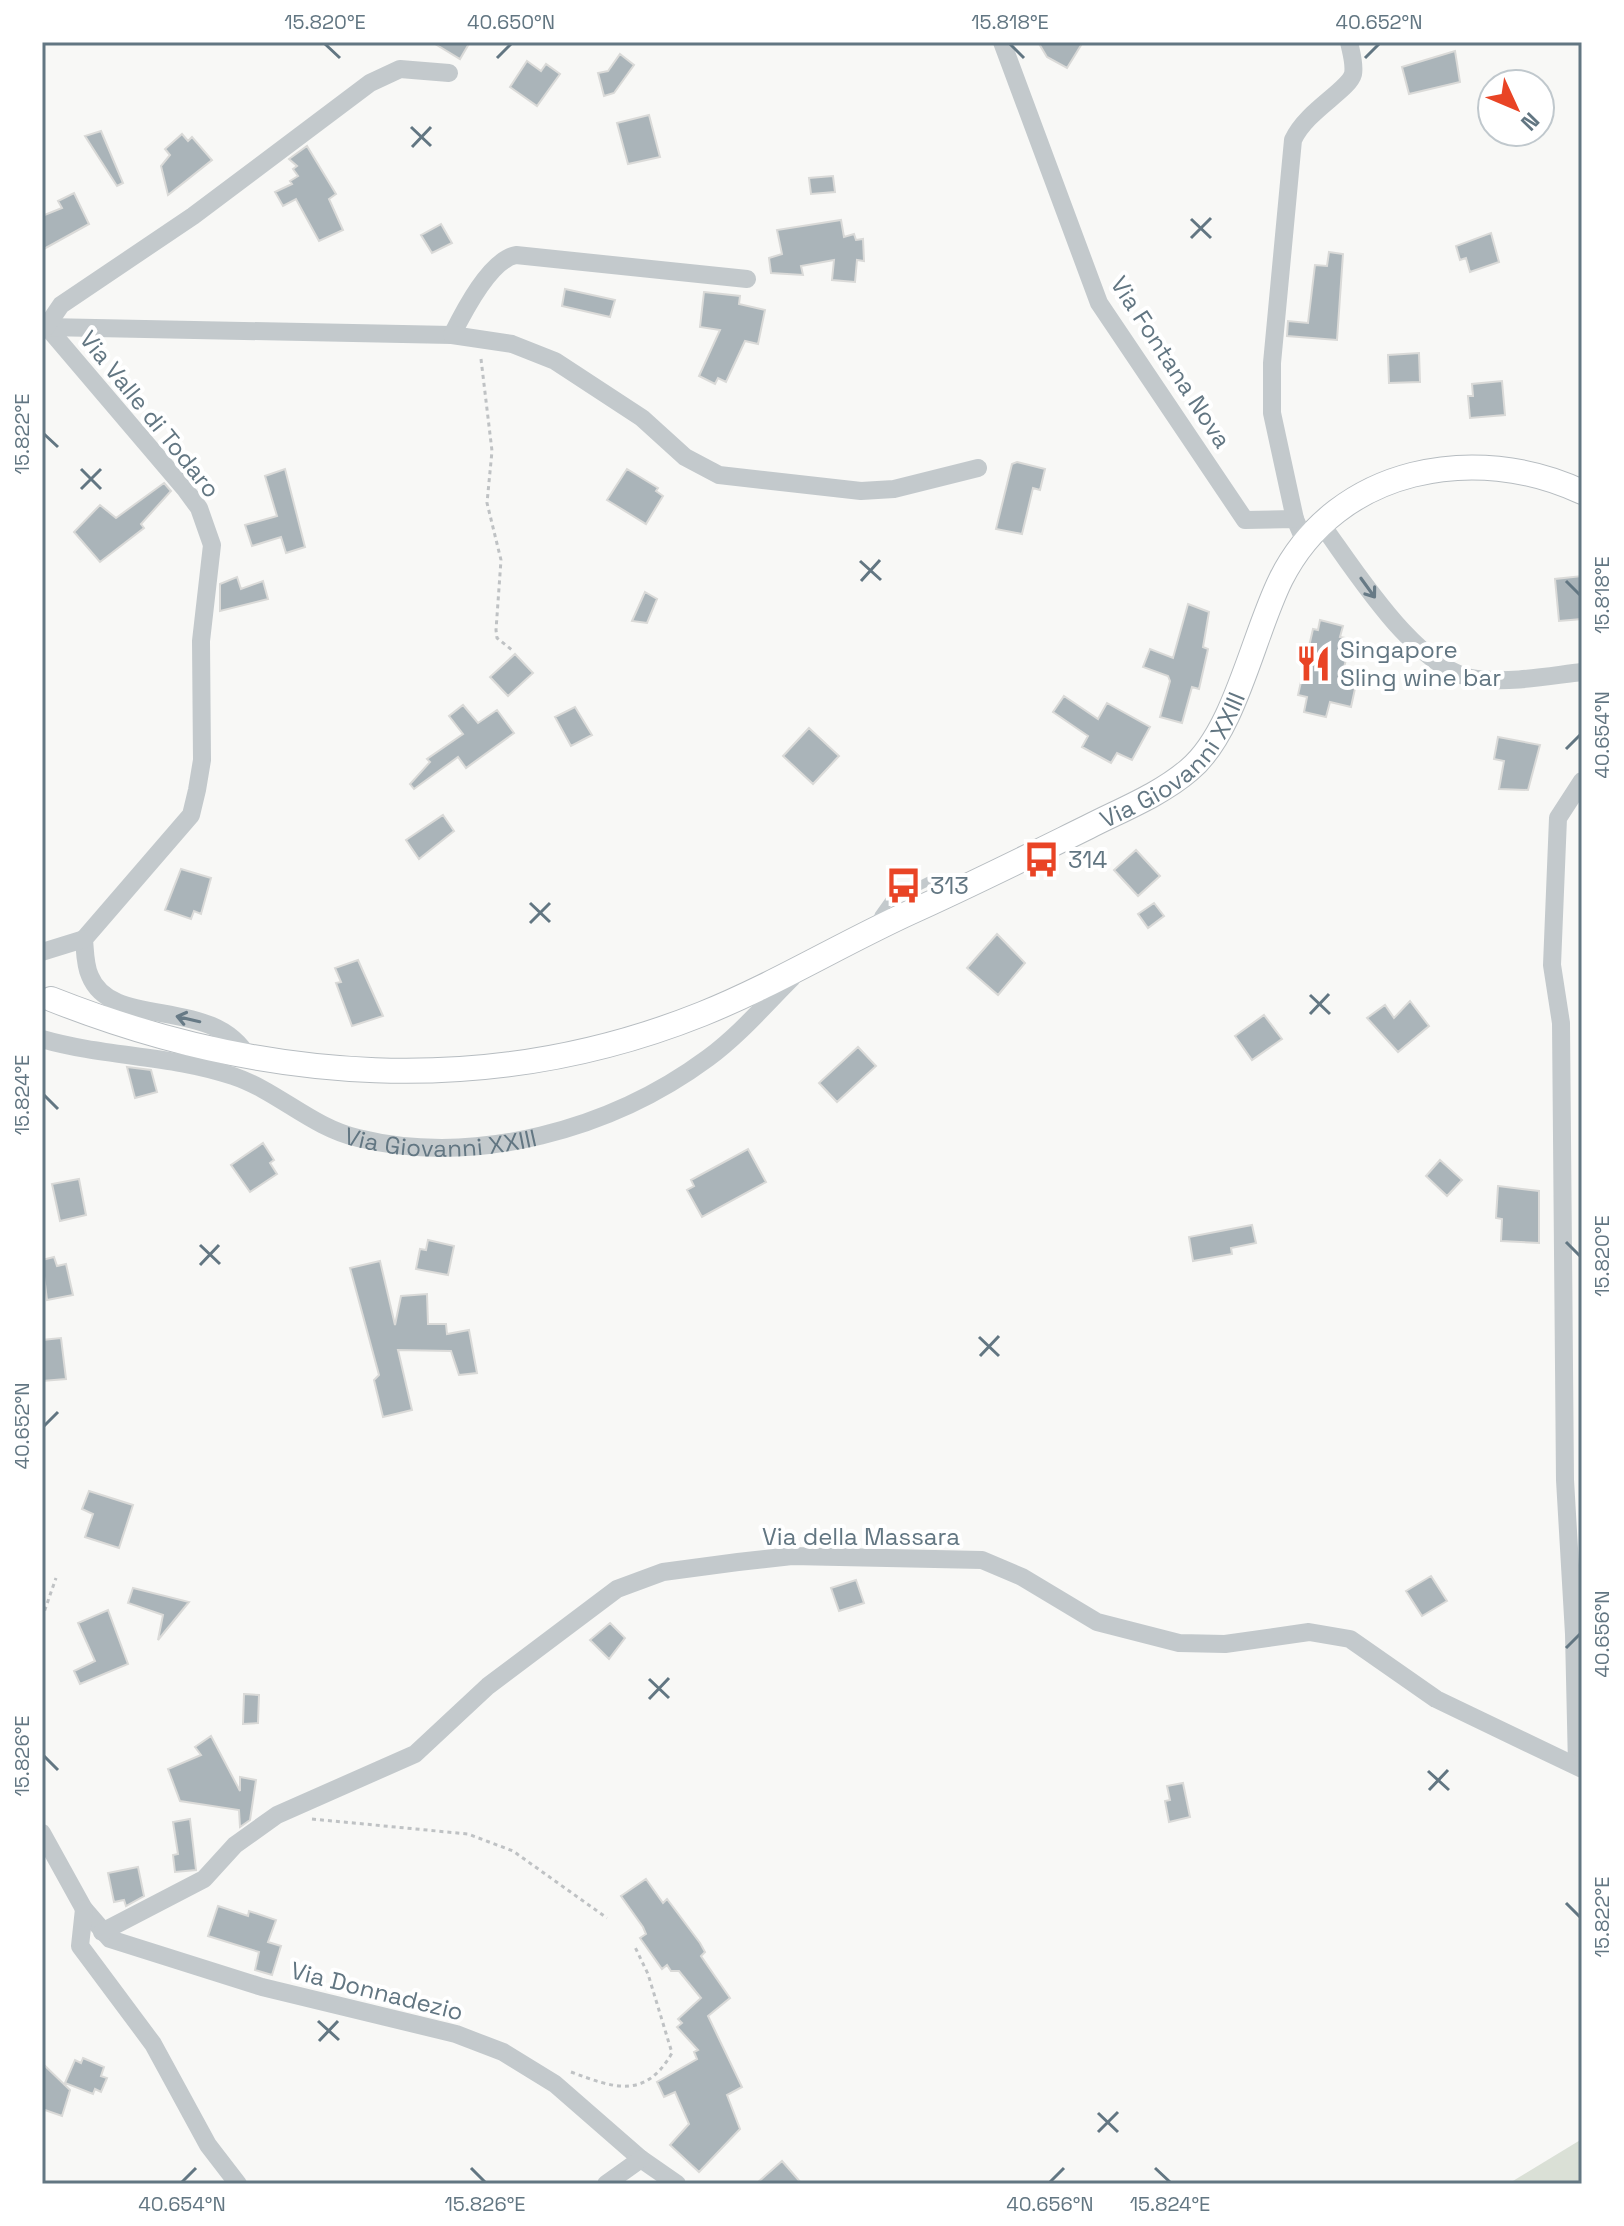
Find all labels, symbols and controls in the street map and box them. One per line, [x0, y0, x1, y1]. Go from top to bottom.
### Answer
text: 15.820°E [284, 9, 366, 35]
text: 40.650°N [467, 9, 555, 35]
text: 15.818°E [971, 9, 1049, 35]
text: 40.652°N [1336, 9, 1422, 35]
north arrow [1476, 68, 1556, 148]
text: N [1515, 107, 1546, 137]
street label: Via Fontana Nova [1104, 270, 1238, 454]
street label: Via Valle di Todaro [73, 324, 227, 504]
text: 15.822°E [9, 394, 35, 474]
text: 15.818°E [1589, 556, 1615, 634]
one-way arrow [1360, 576, 1376, 598]
place label: Singapore Sling wine bar [1340, 634, 1501, 693]
restaurant icon: Singapore Sling wine bar [1295, 644, 1333, 682]
street label: Via Giovanni XXIII [1095, 687, 1251, 834]
text: 40.654°N [1589, 691, 1615, 779]
bus stop icon: 314 [1023, 840, 1061, 878]
place label: 314 [1068, 844, 1107, 875]
bus stop icon: 313 [885, 866, 923, 904]
place label: 313 [930, 870, 969, 901]
one-way arrow [175, 1011, 201, 1026]
text: 15.824°E [9, 1055, 35, 1135]
street label: Via Giovanni XXIII [341, 1120, 539, 1163]
text: 15.820°E [1589, 1215, 1615, 1297]
text: 40.652°N [9, 1383, 35, 1469]
street label: Via della Massara [762, 1521, 960, 1552]
text: 40.656°N [1589, 1590, 1615, 1678]
text: 15.826°E [9, 1715, 35, 1797]
text: 15.822°E [1589, 1877, 1615, 1957]
street label: Via Donnadezio [287, 1955, 467, 2027]
text: 40.654°N [138, 2191, 226, 2217]
text: 15.826°E [444, 2191, 526, 2217]
text: 40.656°N [1006, 2191, 1094, 2217]
text: 15.824°E [1130, 2191, 1210, 2217]

